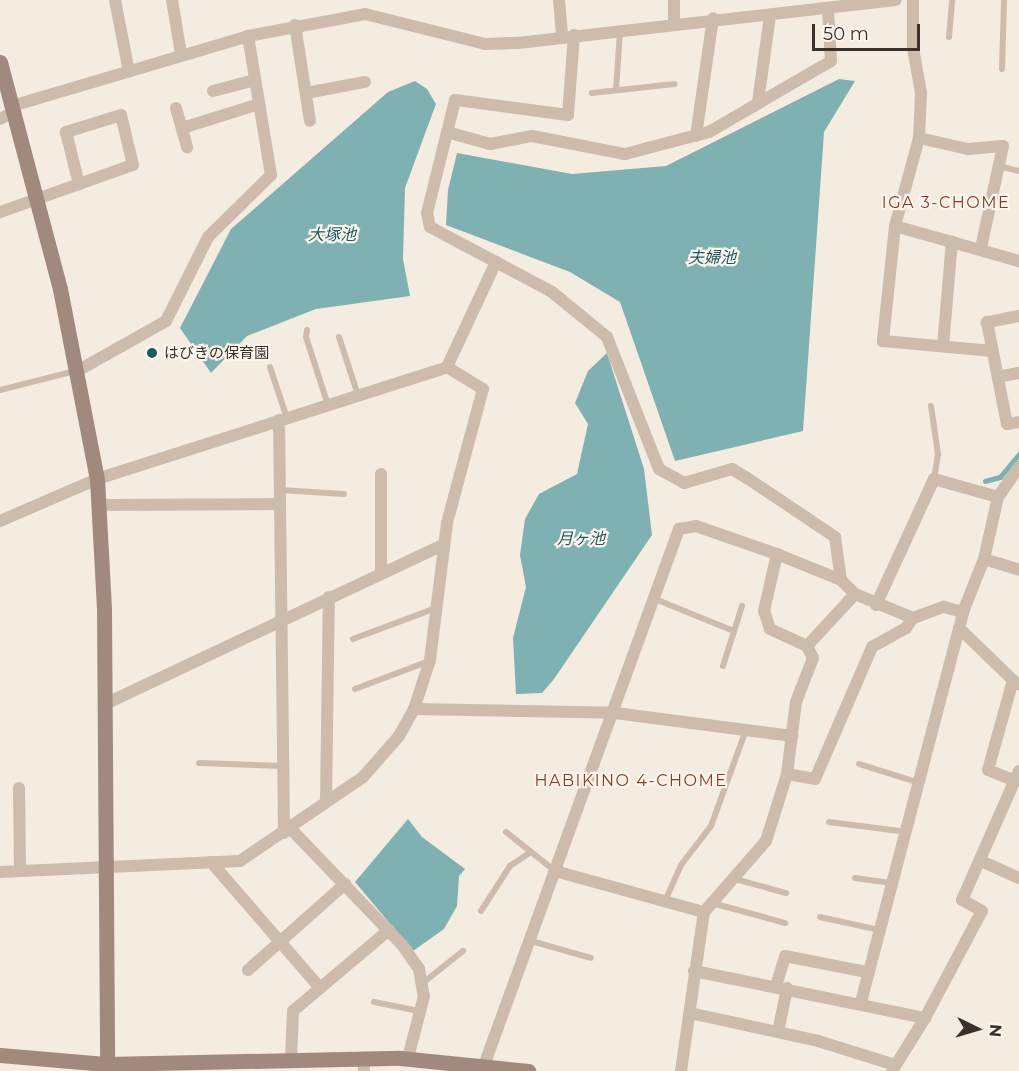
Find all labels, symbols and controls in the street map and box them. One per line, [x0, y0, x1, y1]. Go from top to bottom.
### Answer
scale bar [815, 12, 923, 50]
text: 50 m [823, 23, 869, 45]
district label: IGA 3-CHOME [882, 193, 1010, 213]
water label: 大塚池 [308, 225, 356, 245]
water label: 夫婦池 [688, 248, 736, 268]
place label: はびきの保育園 [164, 344, 269, 362]
marker: はびきの保育園 [145, 346, 159, 360]
water label: 月ヶ池 [557, 529, 605, 549]
district label: HABIKINO 4-CHOME [535, 771, 727, 791]
north arrow [947, 999, 1007, 1059]
text: N [985, 1023, 1005, 1038]

